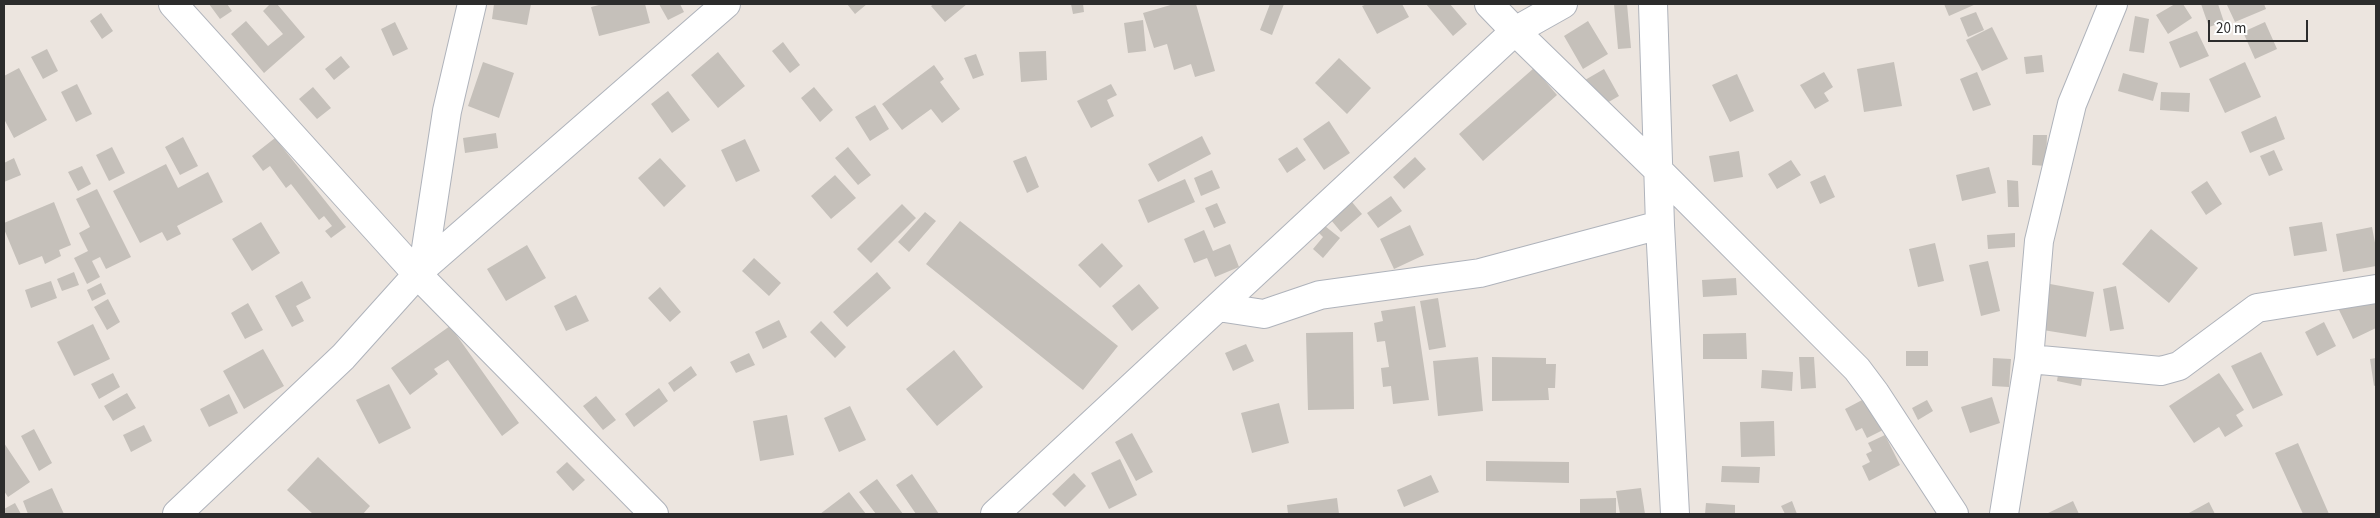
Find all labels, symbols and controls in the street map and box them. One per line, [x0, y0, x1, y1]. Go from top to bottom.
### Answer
scale bar [2210, 10, 2310, 42]
text: 20 m [2216, 18, 2246, 39]

